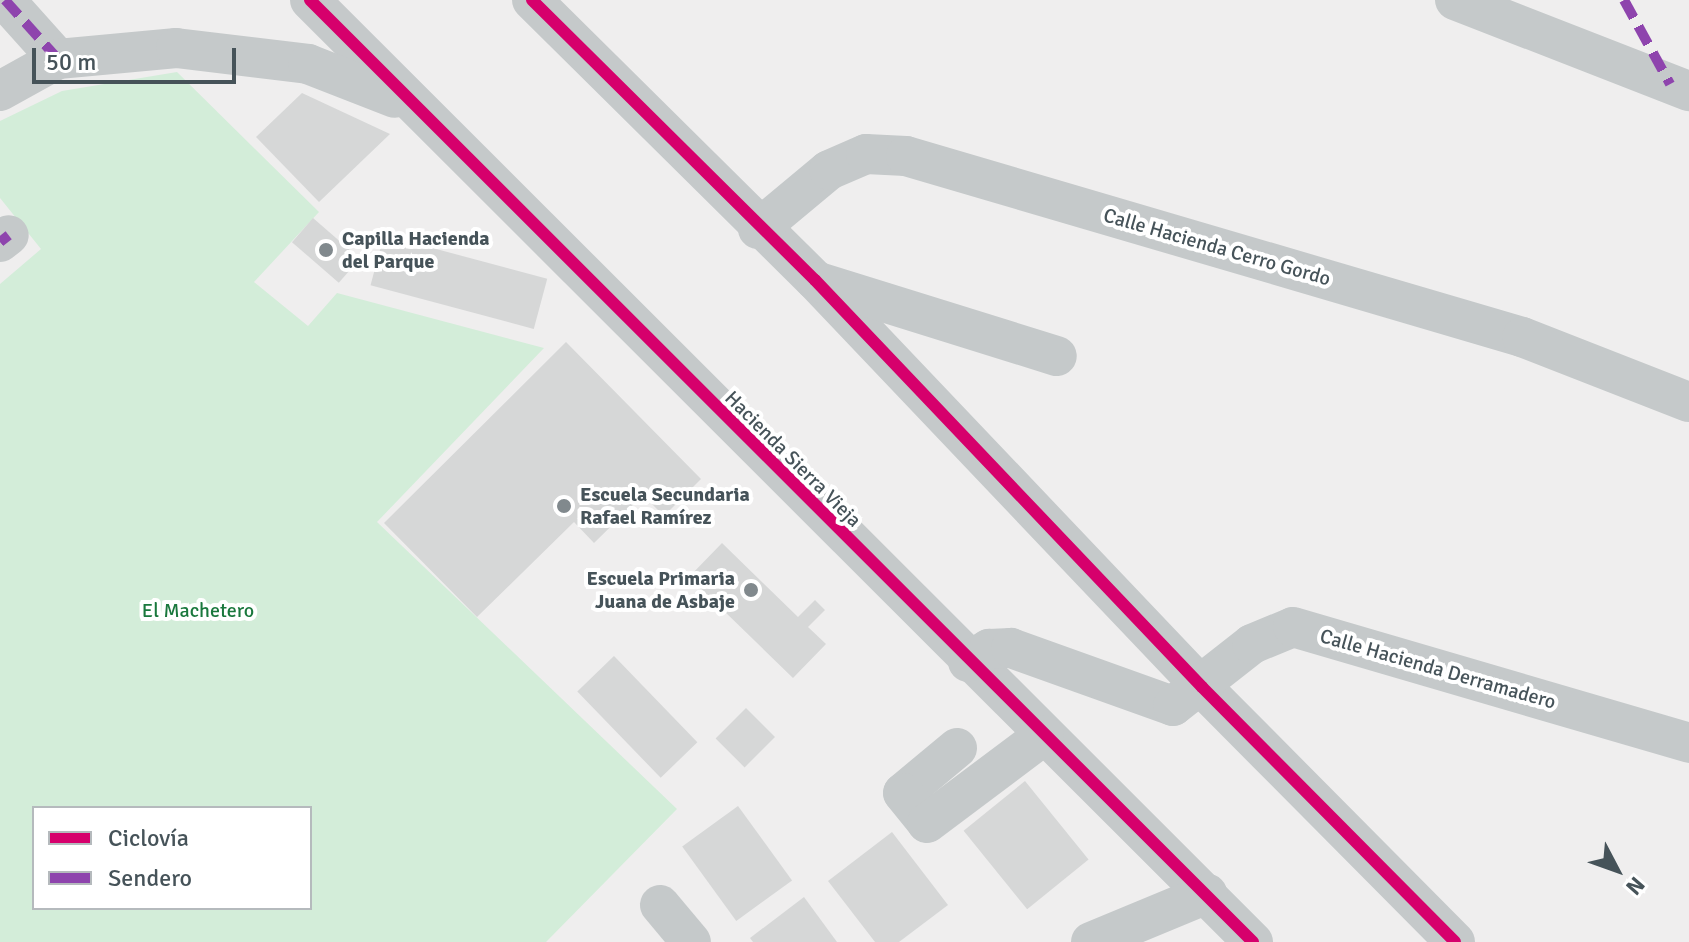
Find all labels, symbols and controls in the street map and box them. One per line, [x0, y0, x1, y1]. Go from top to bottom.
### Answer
scale bar [36, 32, 240, 82]
text: 50 m [46, 47, 96, 77]
street label: Calle Hacienda Cerro Gordo [1101, 203, 1333, 291]
place label: Capilla Hacienda del Parque [342, 226, 490, 273]
marker: Capilla Hacienda del Parque [317, 241, 335, 259]
street label: Hacienda Sierra Vieja [720, 386, 866, 532]
place label: Escuela Secundaria Rafael Ramírez [580, 482, 750, 529]
marker: Escuela Secundaria Rafael Ramírez [555, 497, 573, 515]
place label: Escuela Primaria Juana de Asbaje [587, 566, 735, 613]
marker: Escuela Primaria Juana de Asbaje [742, 581, 760, 599]
park label: El Machetero [142, 598, 254, 622]
street label: Calle Hacienda Derramadero [1317, 624, 1559, 714]
legend [32, 806, 312, 910]
text: Ciclovía [108, 823, 189, 853]
north arrow [1577, 830, 1657, 910]
text: Sendero [108, 863, 192, 893]
text: N [1620, 871, 1651, 901]

